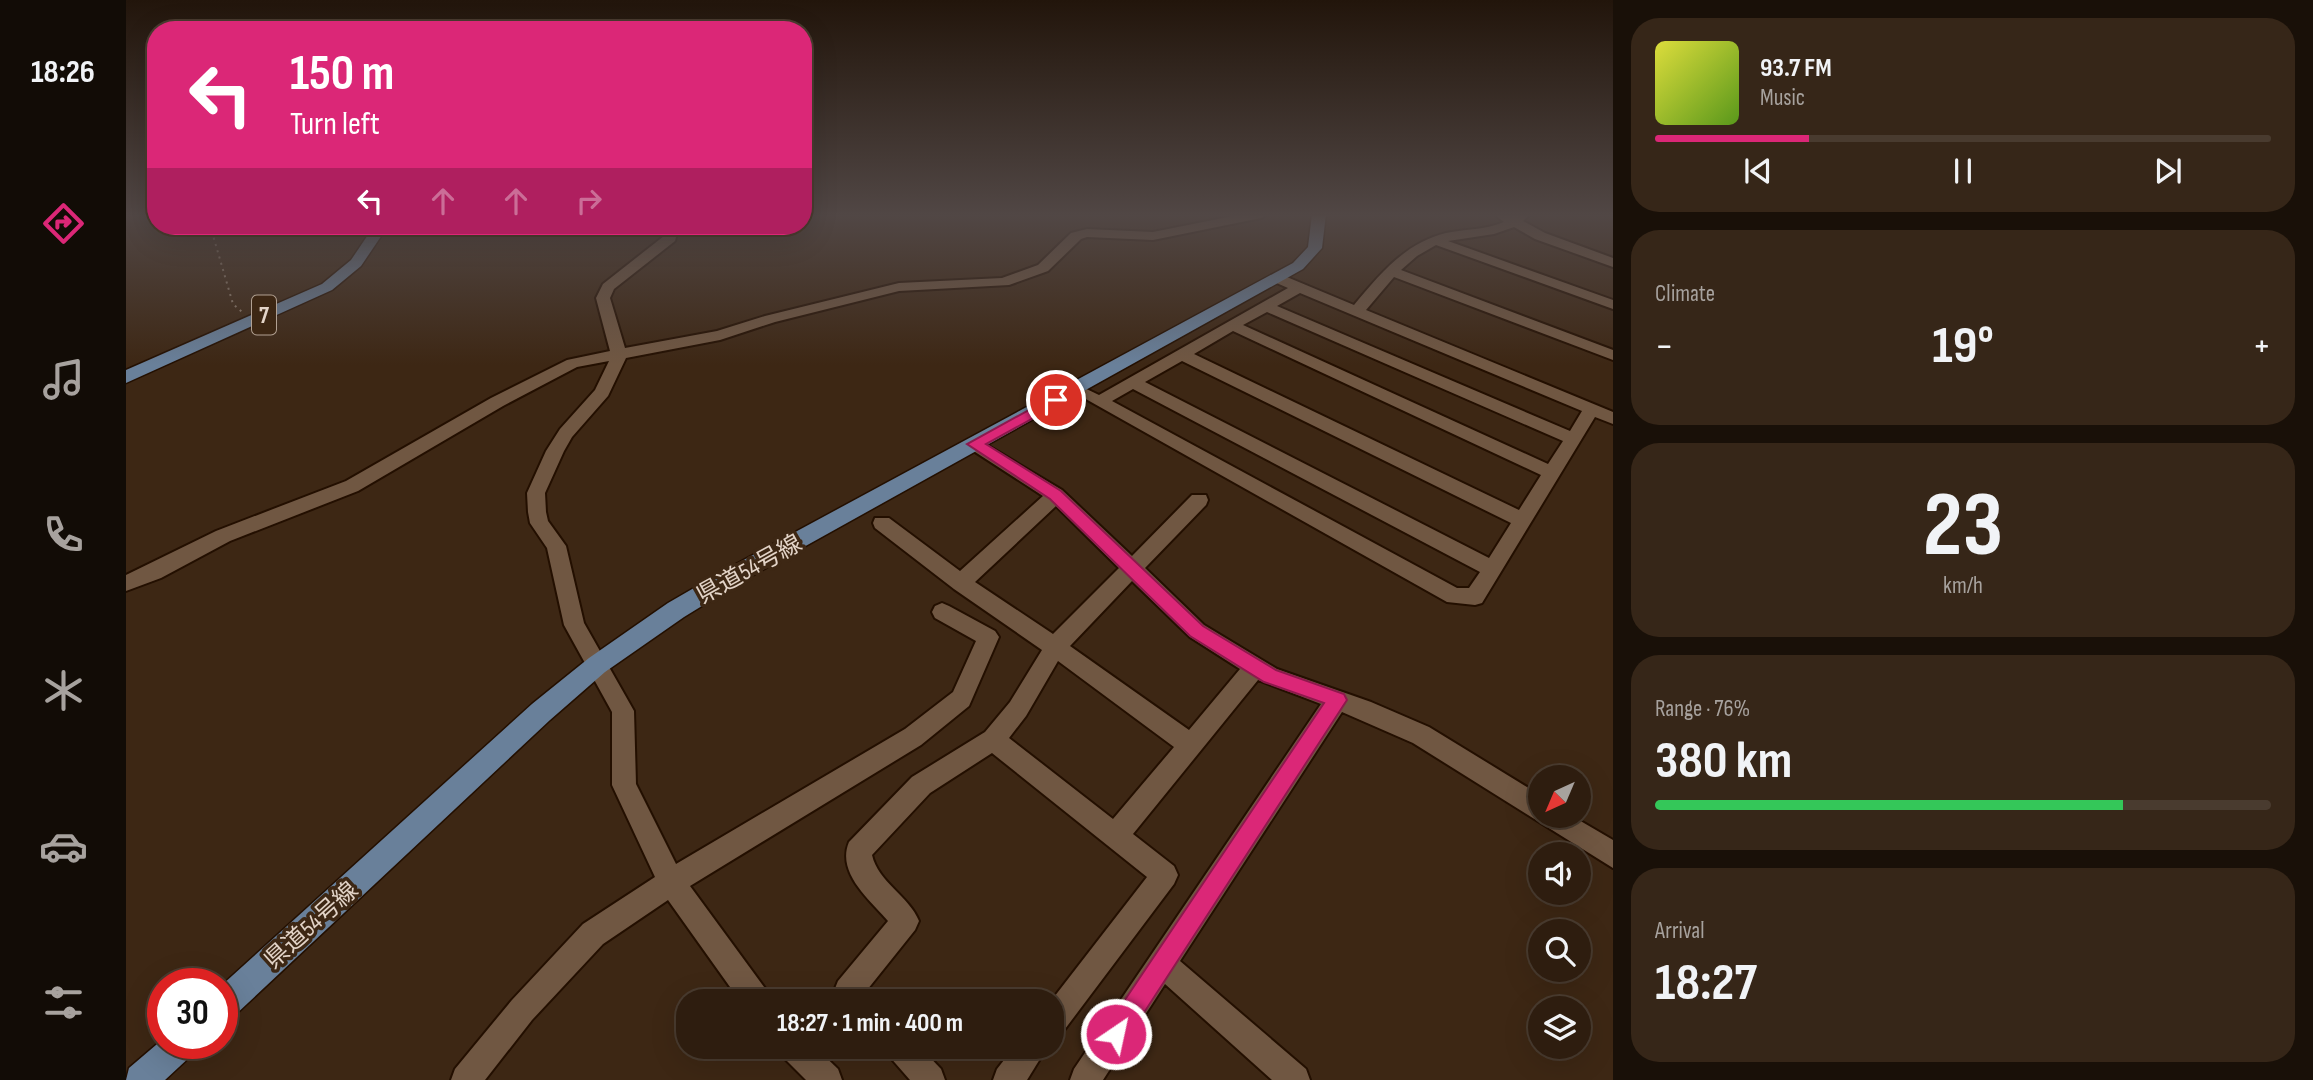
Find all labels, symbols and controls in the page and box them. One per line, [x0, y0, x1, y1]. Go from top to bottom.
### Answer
text: 150 m [290, 45, 394, 104]
icon: left [175, 49, 266, 140]
text: 18:26 [31, 53, 95, 92]
text: 93.7 FM [1760, 53, 1832, 84]
text: Music [1760, 84, 1805, 112]
text: Turn left [290, 105, 380, 144]
icon: previous [1739, 152, 1777, 190]
icon: pause [1944, 152, 1982, 190]
icon: next [2149, 152, 2187, 190]
icon: left [351, 182, 389, 220]
icon: ahead [424, 182, 462, 220]
icon: ahead [497, 182, 535, 220]
icon: right [570, 182, 608, 220]
icon: directions [39, 199, 88, 248]
text: Climate [1655, 280, 1715, 308]
road number: 7 [252, 296, 276, 334]
text: 19° [1932, 315, 1994, 378]
text: − [1655, 324, 1674, 369]
text: + [2252, 324, 2271, 369]
icon: music [39, 355, 88, 404]
pin [1026, 370, 1086, 430]
icon: arrive [1037, 381, 1075, 419]
text: 23 [1923, 472, 2003, 581]
icon: phone [39, 510, 88, 559]
street label: 県道54号線 [692, 529, 807, 610]
text: km/h [1943, 572, 1983, 600]
icon: climate [39, 666, 88, 715]
text: Range · 76% [1655, 695, 1750, 723]
text: 380 km [1655, 730, 1792, 793]
north arrow [1528, 765, 1591, 828]
map controls [1528, 765, 1591, 1059]
icon: car [39, 822, 88, 871]
button: sound [1528, 842, 1591, 905]
street label: 県道54号線 [259, 876, 364, 975]
text: Arrival [1655, 917, 1704, 945]
button: search [1528, 919, 1591, 982]
text: 18:27 [1655, 952, 1757, 1015]
speed limit sign: 30 [147, 968, 238, 1059]
icon: filters [39, 978, 88, 1027]
button: layers [1528, 996, 1591, 1059]
position arrow [1079, 997, 1153, 1071]
text: 18:27 · 1 min · 400 m [777, 1008, 963, 1039]

